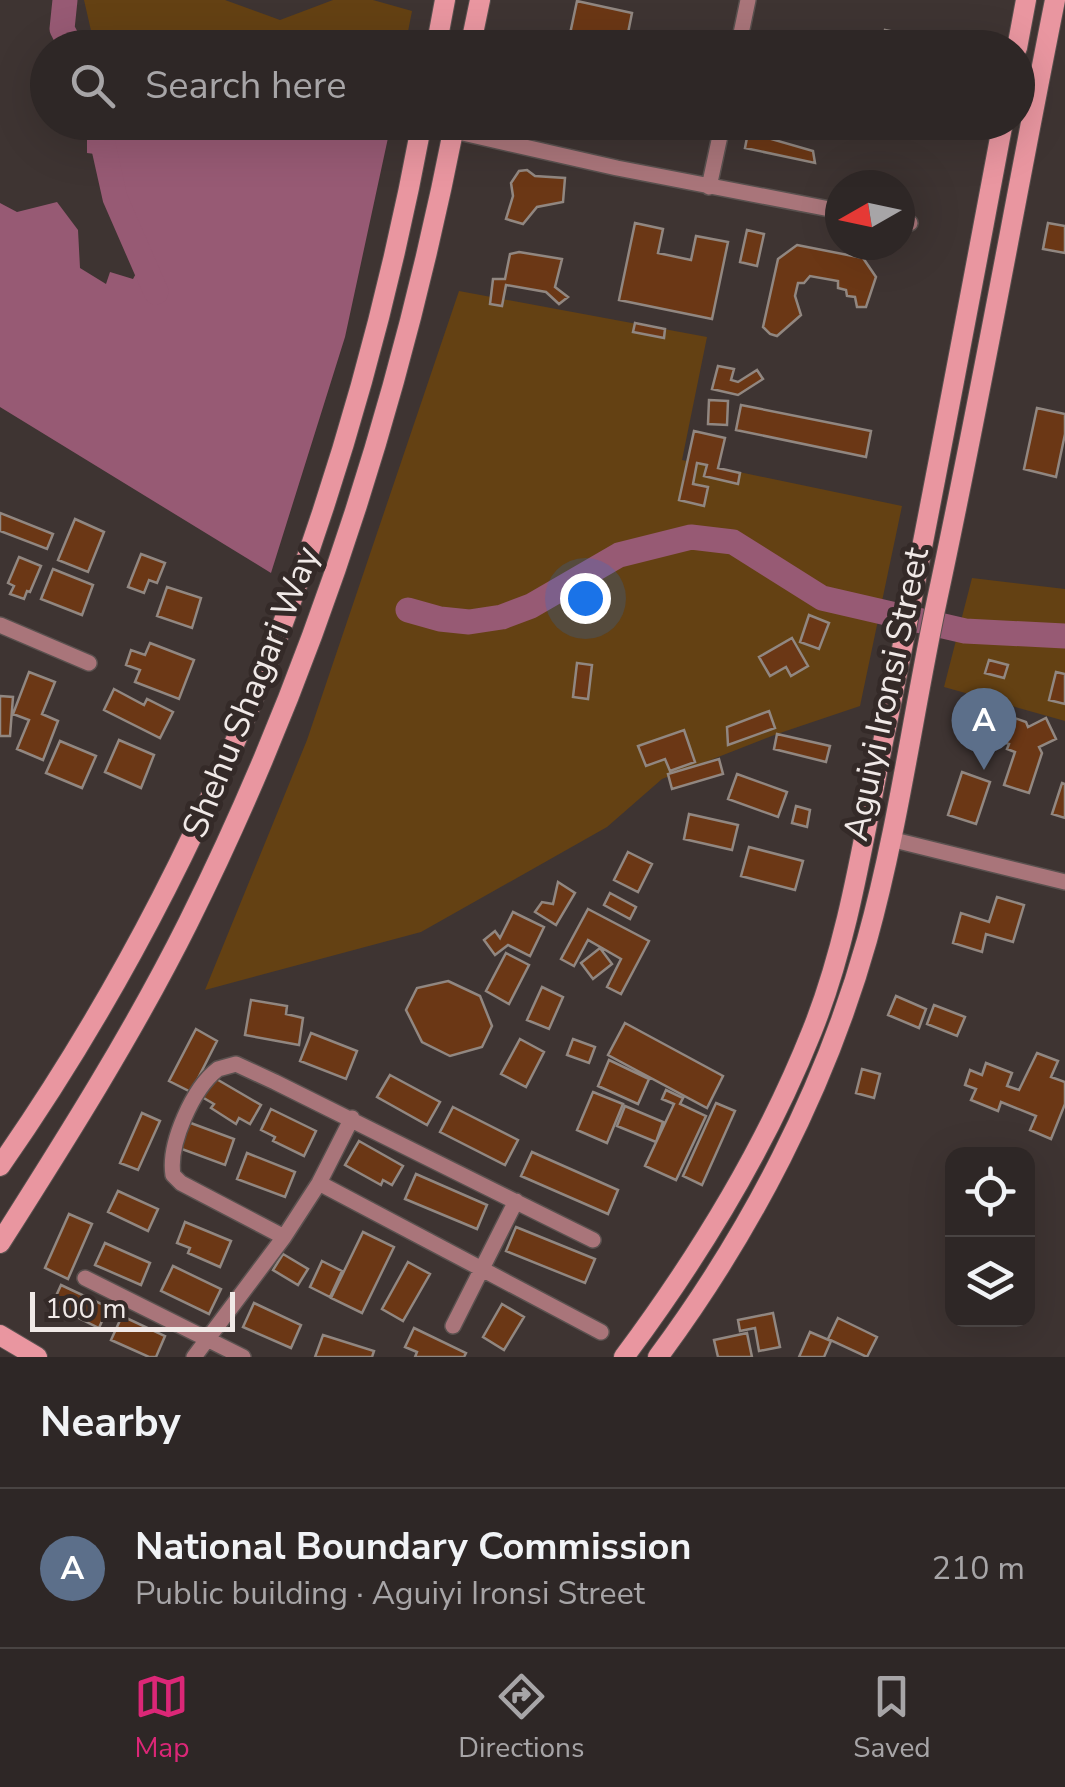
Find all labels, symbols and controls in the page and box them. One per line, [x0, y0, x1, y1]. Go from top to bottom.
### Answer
search box [30, 30, 1035, 140]
icon: search [65, 58, 120, 113]
text: Search here [145, 60, 346, 111]
north arrow [825, 170, 915, 260]
street label: Shehu Shagari Way [171, 539, 331, 845]
street label: Aguiyi Ironsi Street [832, 542, 940, 845]
your location [560, 573, 611, 624]
pin: A [952, 688, 1016, 770]
map controls [945, 1147, 1035, 1327]
button: locate [945, 1147, 1035, 1237]
button: layers [945, 1237, 1035, 1327]
scale bar [30, 1287, 235, 1332]
text: 100 m [45, 1290, 127, 1328]
text: Nearby [40, 1394, 181, 1451]
text: National Boundary Commission [135, 1521, 692, 1572]
text: A [61, 1547, 84, 1590]
text: 210 m [932, 1547, 1025, 1590]
text: Public building · Aguiyi Ironsi Street [135, 1572, 645, 1615]
tab: Map [134, 1669, 189, 1767]
tab: Directions [458, 1669, 584, 1767]
tab: Saved [853, 1669, 931, 1767]

